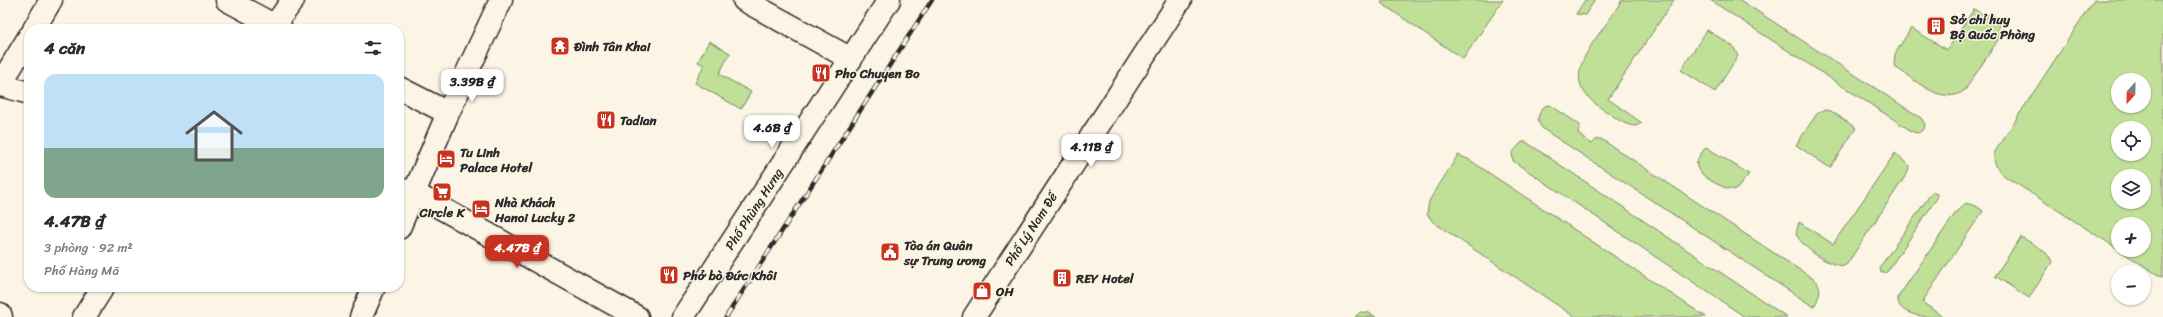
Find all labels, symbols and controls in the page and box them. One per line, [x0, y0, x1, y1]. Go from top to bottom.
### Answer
place label: Sở chỉ huy Bộ Quốc Phòng [1949, 8, 2035, 46]
building icon: Sở chỉ huy Bộ Quốc Phòng [1925, 15, 1947, 37]
text: 4 căn [44, 33, 85, 63]
temple icon: Đình Tân Khai [549, 35, 571, 57]
place label: Đình Tân Khai [573, 35, 652, 58]
icon: filters [362, 37, 384, 59]
restaurant icon: Pho Chuyen Bo [810, 62, 832, 84]
place label: Pho Chuyen Bo [835, 62, 920, 85]
pin: 3.39B ₫ [435, 69, 509, 103]
text: 3.39B ₫ [450, 70, 494, 93]
north arrow [2111, 73, 2151, 113]
map controls [2111, 73, 2151, 305]
icon: home [178, 100, 250, 172]
restaurant icon: Tadian [595, 109, 617, 131]
place label: Tadian [620, 109, 658, 132]
pin: 4.6B ₫ [739, 115, 805, 149]
text: 4.6B ₫ [753, 116, 791, 139]
button: locate [2111, 121, 2151, 161]
pin: 4.11B ₫ [1054, 134, 1128, 168]
text: 4.11B ₫ [1070, 135, 1112, 158]
place label: Tu Linh Palace Hotel [460, 141, 534, 179]
hotel icon: Tu Linh Palace Hotel [435, 148, 457, 170]
street label: Phố Phùng Hưng [719, 163, 790, 255]
button: layers [2111, 169, 2151, 209]
supermarket icon: Circle K [431, 181, 453, 203]
street label: Phố Lý Nam Đế [998, 185, 1065, 271]
place label: Nhà Khách Hanoi Lucky 2 [494, 191, 576, 229]
hotel icon: Nhà Khách Hanoi Lucky 2 [470, 198, 492, 220]
place label: Circle K [418, 201, 466, 224]
text: 4.47B ₫ [44, 206, 104, 236]
button: + [2111, 217, 2151, 257]
place label: Tòa án Quân sự Trung ương [903, 234, 987, 272]
pin: 4.47B ₫ [480, 235, 554, 269]
text: 3 phòng · 92 m² [44, 236, 133, 259]
text: 4.47B ₫ [494, 236, 540, 259]
public building icon: Tòa án Quân sự Trung ương [879, 241, 901, 263]
text: Phố Hàng Mã [44, 259, 119, 282]
restaurant icon: Phở bò Đức Khôi [658, 264, 680, 286]
place label: Phở bò Đức Khôi [683, 264, 778, 287]
button: − [2111, 265, 2151, 305]
building icon: REY Hotel [1051, 267, 1073, 289]
place label: REY Hotel [1075, 267, 1135, 290]
shop icon: OH [971, 280, 993, 302]
place label: OH [995, 280, 1014, 303]

